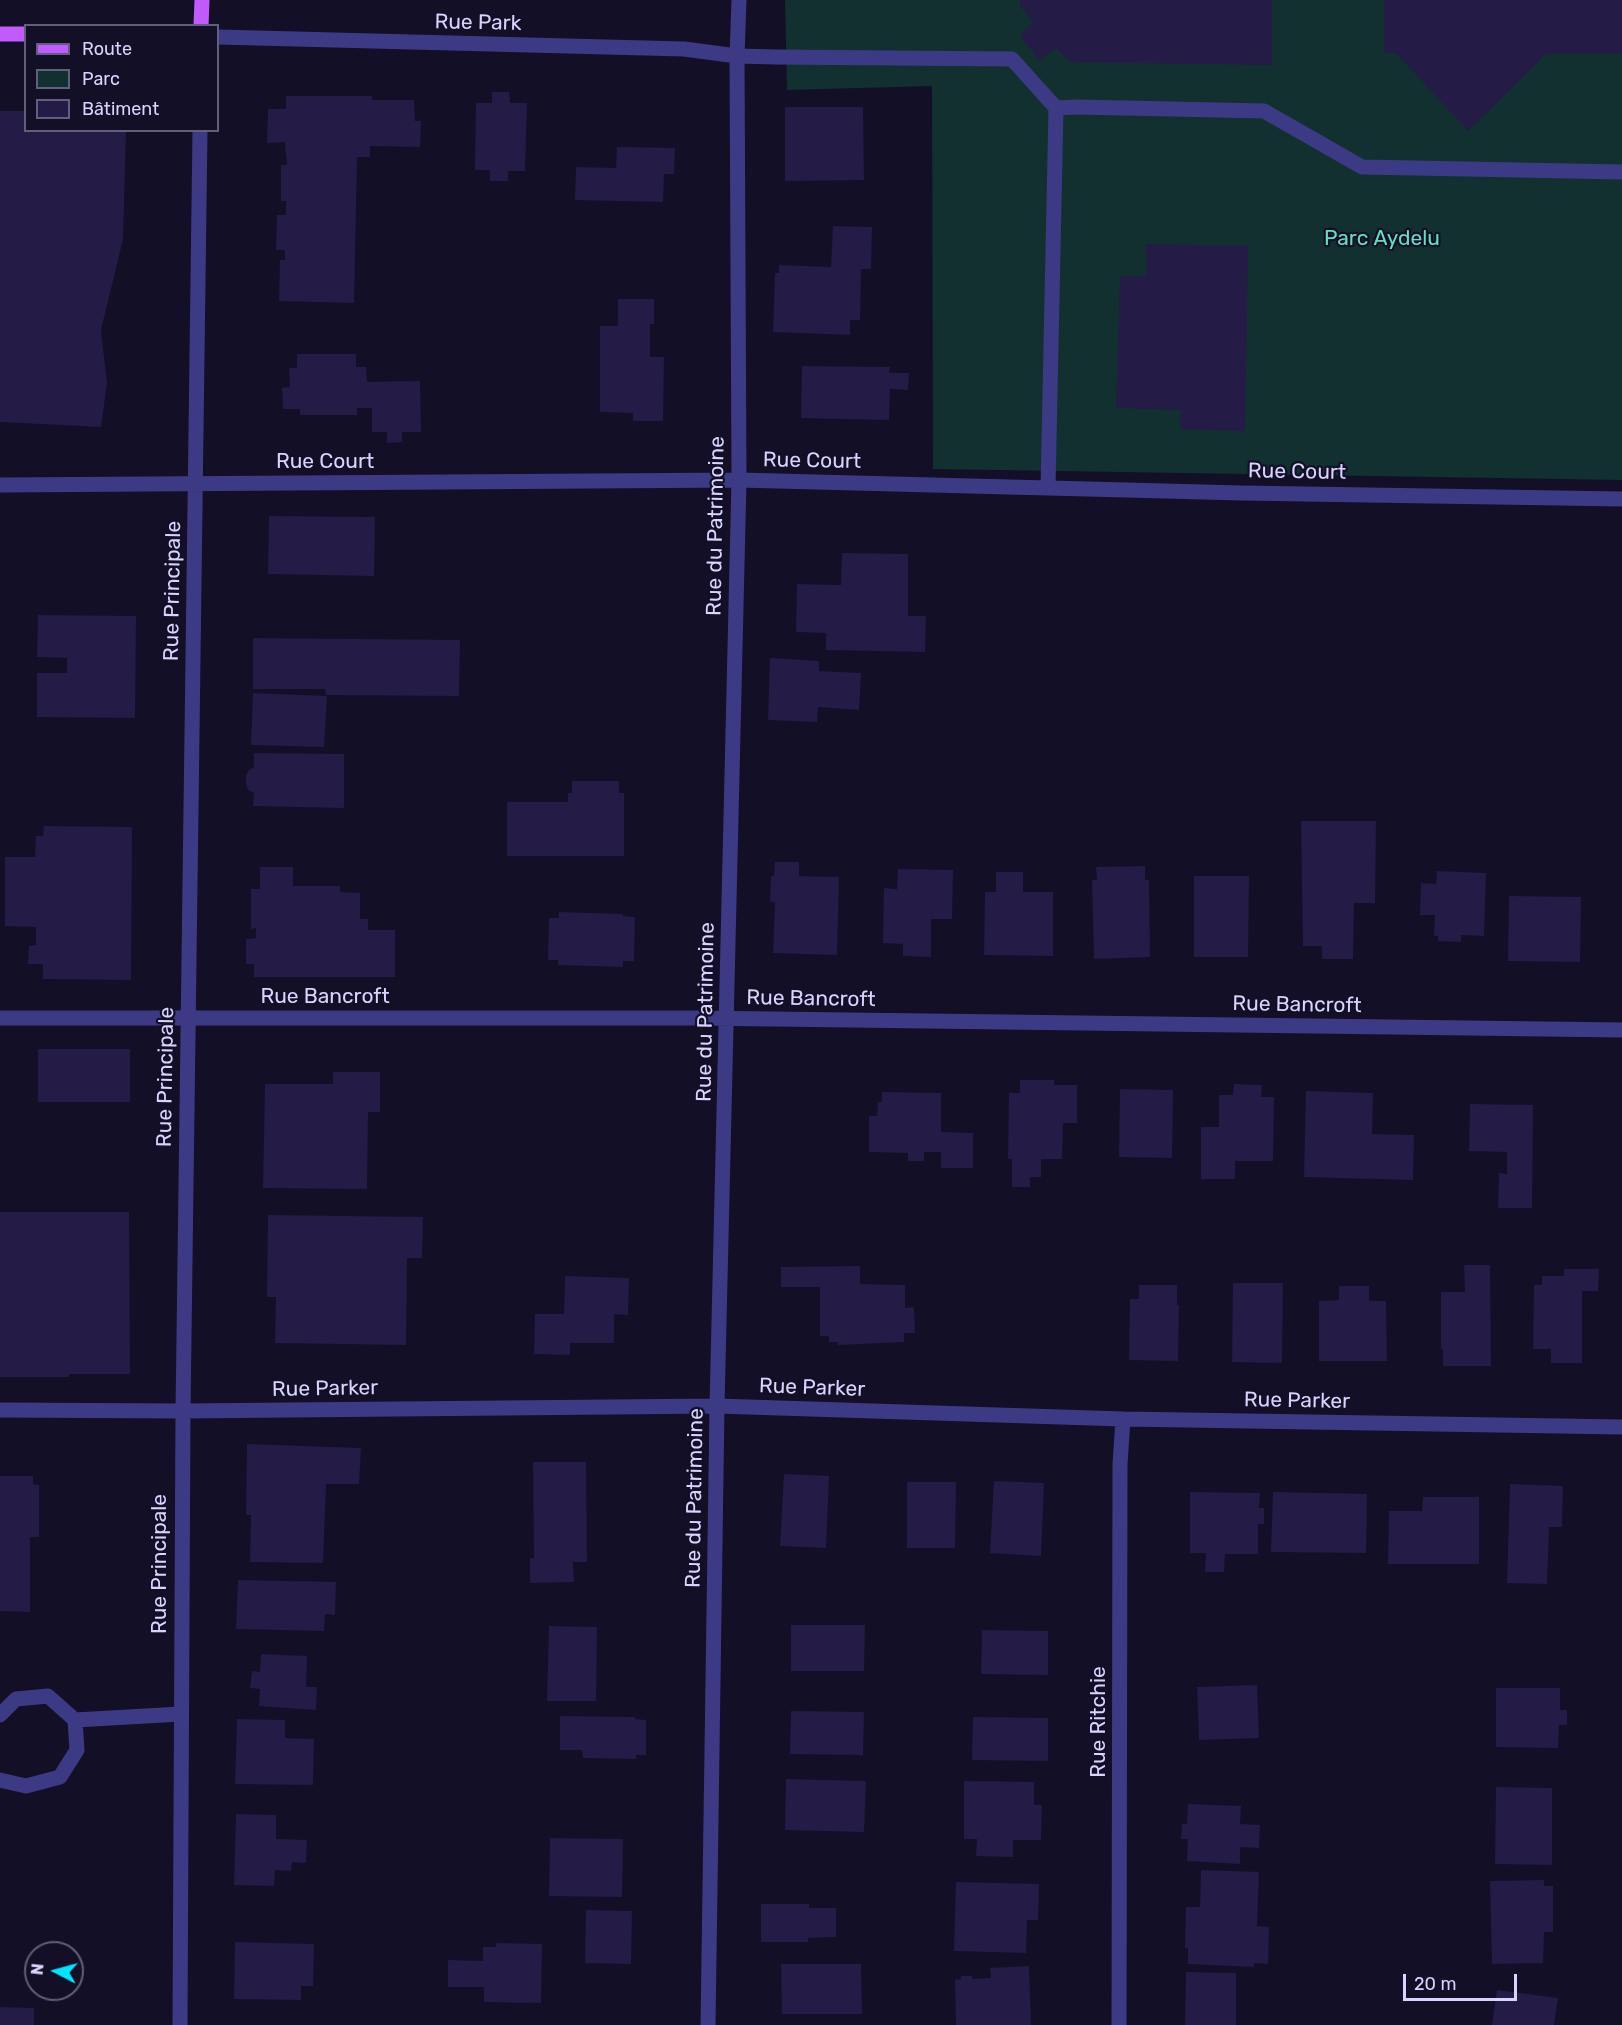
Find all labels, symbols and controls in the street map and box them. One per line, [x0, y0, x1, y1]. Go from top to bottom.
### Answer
street label: Rue Park [434, 10, 522, 36]
legend [24, 24, 219, 132]
text: Route [82, 38, 132, 60]
text: Parc [82, 68, 120, 90]
text: Bâtiment [82, 98, 159, 120]
park label: Parc Aydelu [1324, 226, 1440, 252]
street label: Rue du Patrimoine [702, 436, 730, 616]
street label: Rue Court [763, 448, 861, 474]
street label: Rue Court [276, 449, 374, 475]
street label: Rue Court [1248, 459, 1346, 485]
street label: Rue Principale [159, 521, 187, 661]
street label: Rue du Patrimoine [692, 922, 720, 1102]
street label: Rue Bancroft [260, 984, 390, 1010]
street label: Rue Bancroft [746, 985, 876, 1013]
street label: Rue Bancroft [1232, 991, 1362, 1019]
street label: Rue Principale [152, 1007, 180, 1147]
street label: Rue Parker [758, 1374, 866, 1402]
street label: Rue Parker [272, 1375, 378, 1403]
street label: Rue Parker [1244, 1387, 1350, 1415]
street label: Rue du Patrimoine [681, 1408, 709, 1588]
street label: Rue Principale [147, 1494, 173, 1634]
street label: Rue Ritchie [1086, 1666, 1112, 1778]
north arrow [24, 1941, 84, 2001]
scale bar [1406, 1962, 1520, 2000]
text: N [28, 1963, 48, 1976]
text: 20 m [1414, 1973, 1456, 1995]

